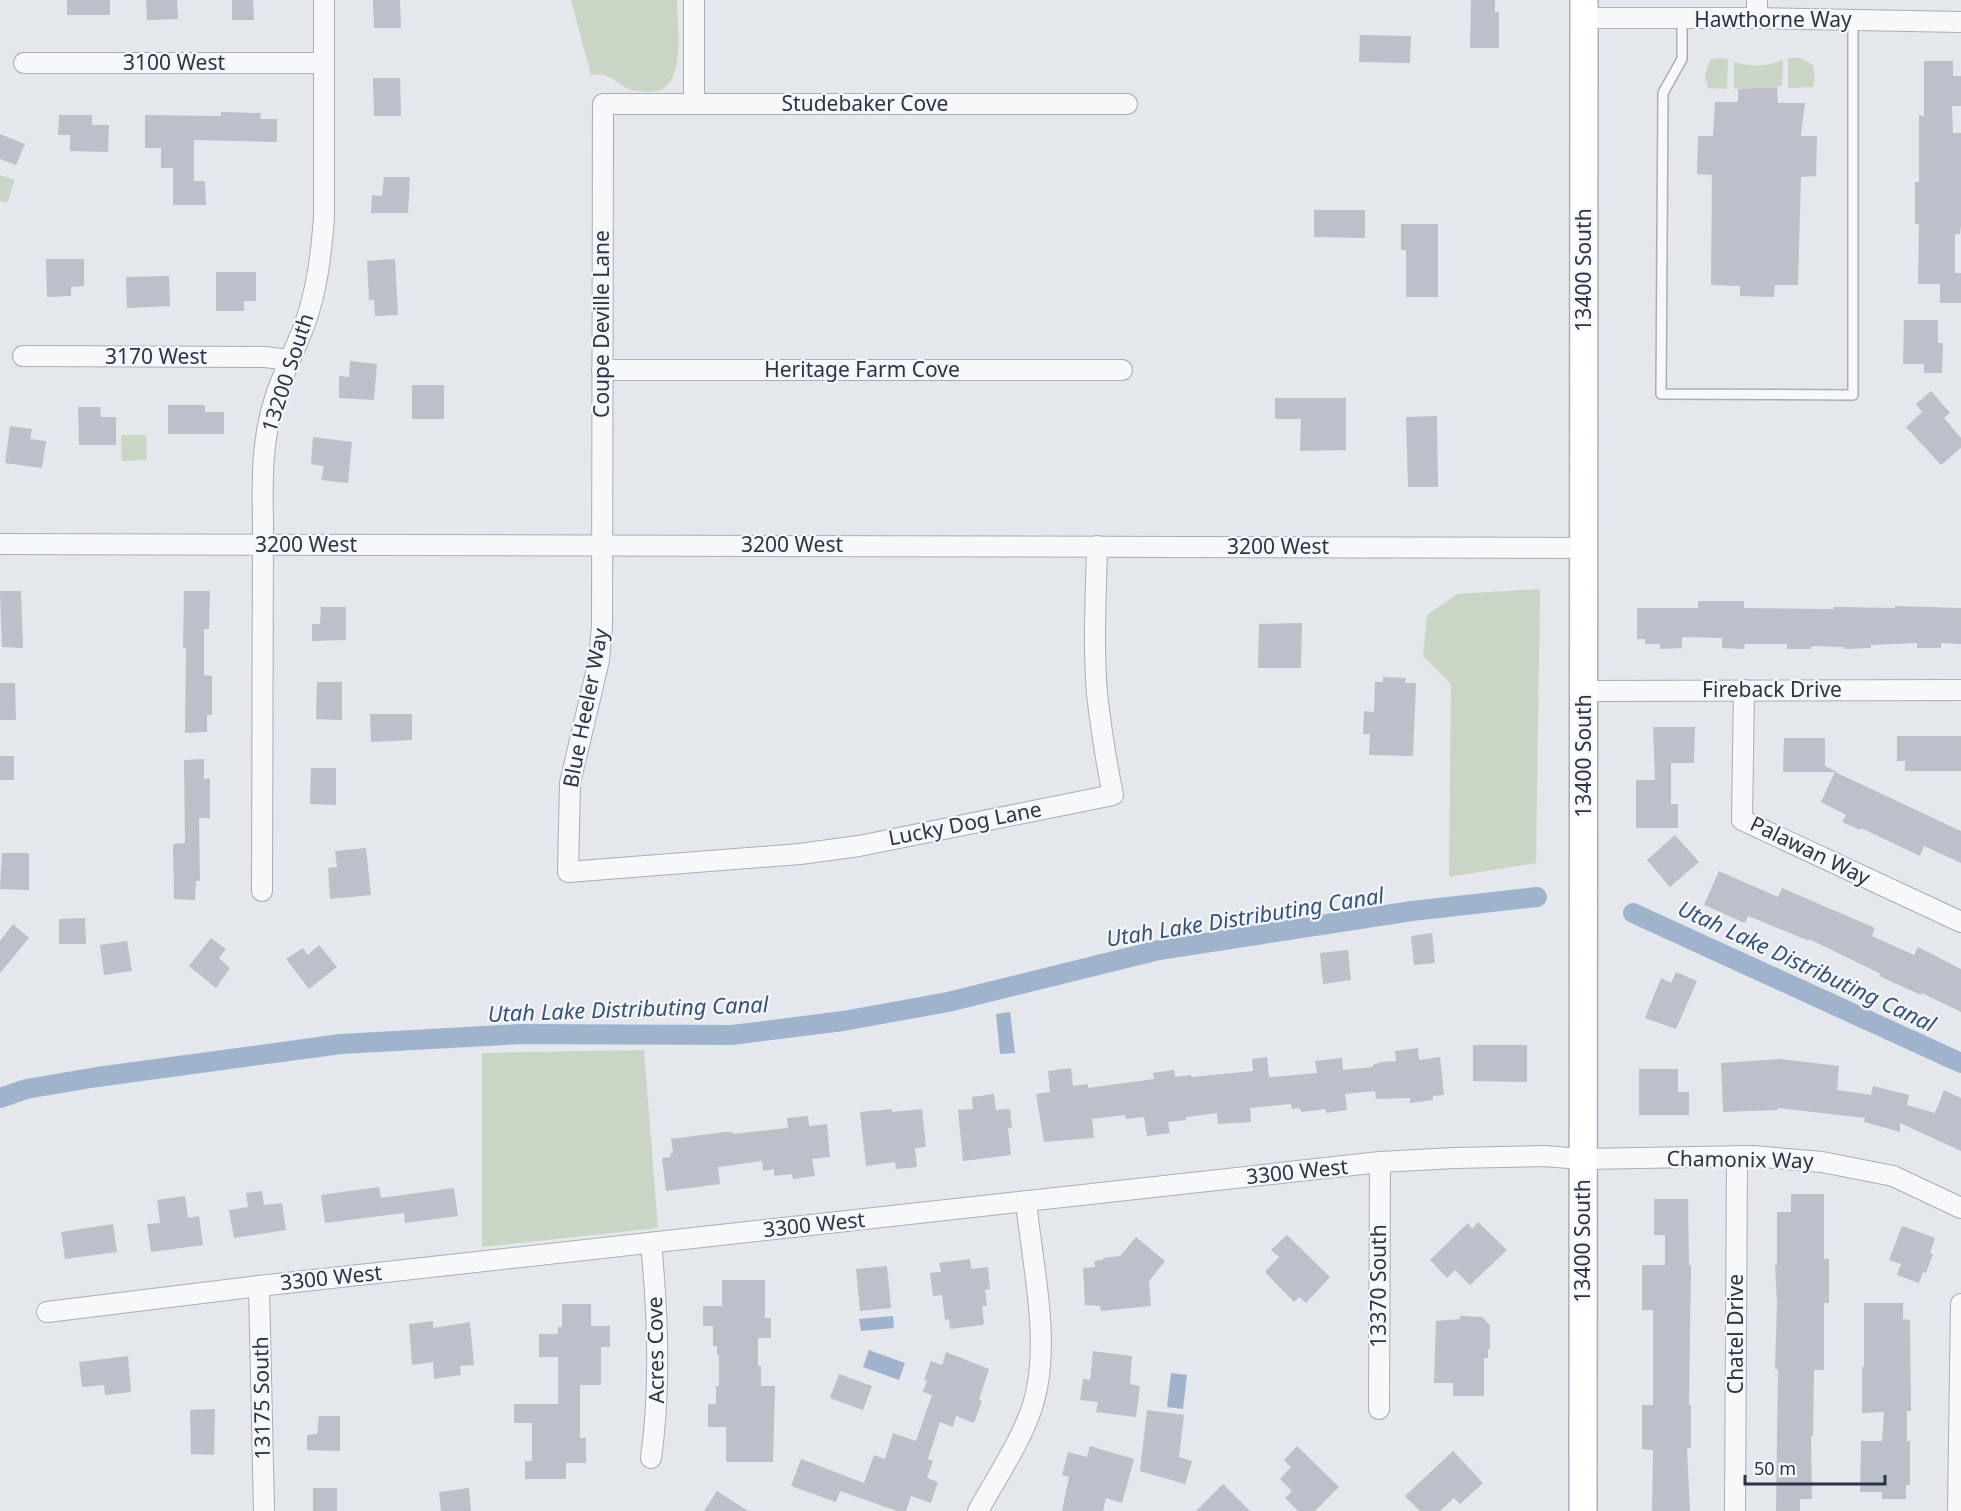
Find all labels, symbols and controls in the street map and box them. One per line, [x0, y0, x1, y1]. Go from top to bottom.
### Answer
street label: Hawthorne Way [1694, 5, 1852, 33]
street label: 3100 West [123, 48, 225, 76]
street label: Studebaker Cove [782, 89, 948, 117]
street label: 13400 South [1569, 208, 1597, 332]
street label: Coupe Deville Lane [587, 230, 615, 418]
street label: 13200 South [255, 310, 319, 436]
street label: 3170 West [105, 342, 207, 370]
street label: Heritage Farm Cove [764, 355, 960, 383]
street label: 3200 West [255, 530, 357, 558]
street label: 3200 West [741, 530, 843, 558]
street label: 3200 West [1227, 532, 1329, 560]
street label: Blue Heeler Way [556, 626, 614, 790]
street label: Fireback Drive [1702, 675, 1842, 703]
street label: 13400 South [1569, 694, 1597, 818]
street label: Lucky Dog Lane [886, 794, 1044, 852]
street label: Palawan Way [1746, 809, 1875, 891]
water label: Utah Lake Distributing Canal [1104, 879, 1387, 953]
water label: Utah Lake Distributing Canal [1674, 892, 1942, 1039]
water label: Utah Lake Distributing Canal [487, 988, 770, 1028]
street label: Chamonix Way [1666, 1144, 1814, 1174]
street label: 3300 West [1245, 1152, 1350, 1190]
street label: 13400 South [1568, 1179, 1596, 1303]
street label: 3300 West [762, 1205, 867, 1243]
street label: 13370 South [1364, 1224, 1392, 1348]
street label: 3300 West [279, 1258, 384, 1296]
street label: Chatel Drive [1721, 1274, 1749, 1394]
street label: Acres Cove [640, 1296, 670, 1404]
street label: 13175 South [246, 1336, 276, 1460]
scale bar [1745, 1448, 1884, 1486]
text: 50 m [1754, 1456, 1796, 1480]

